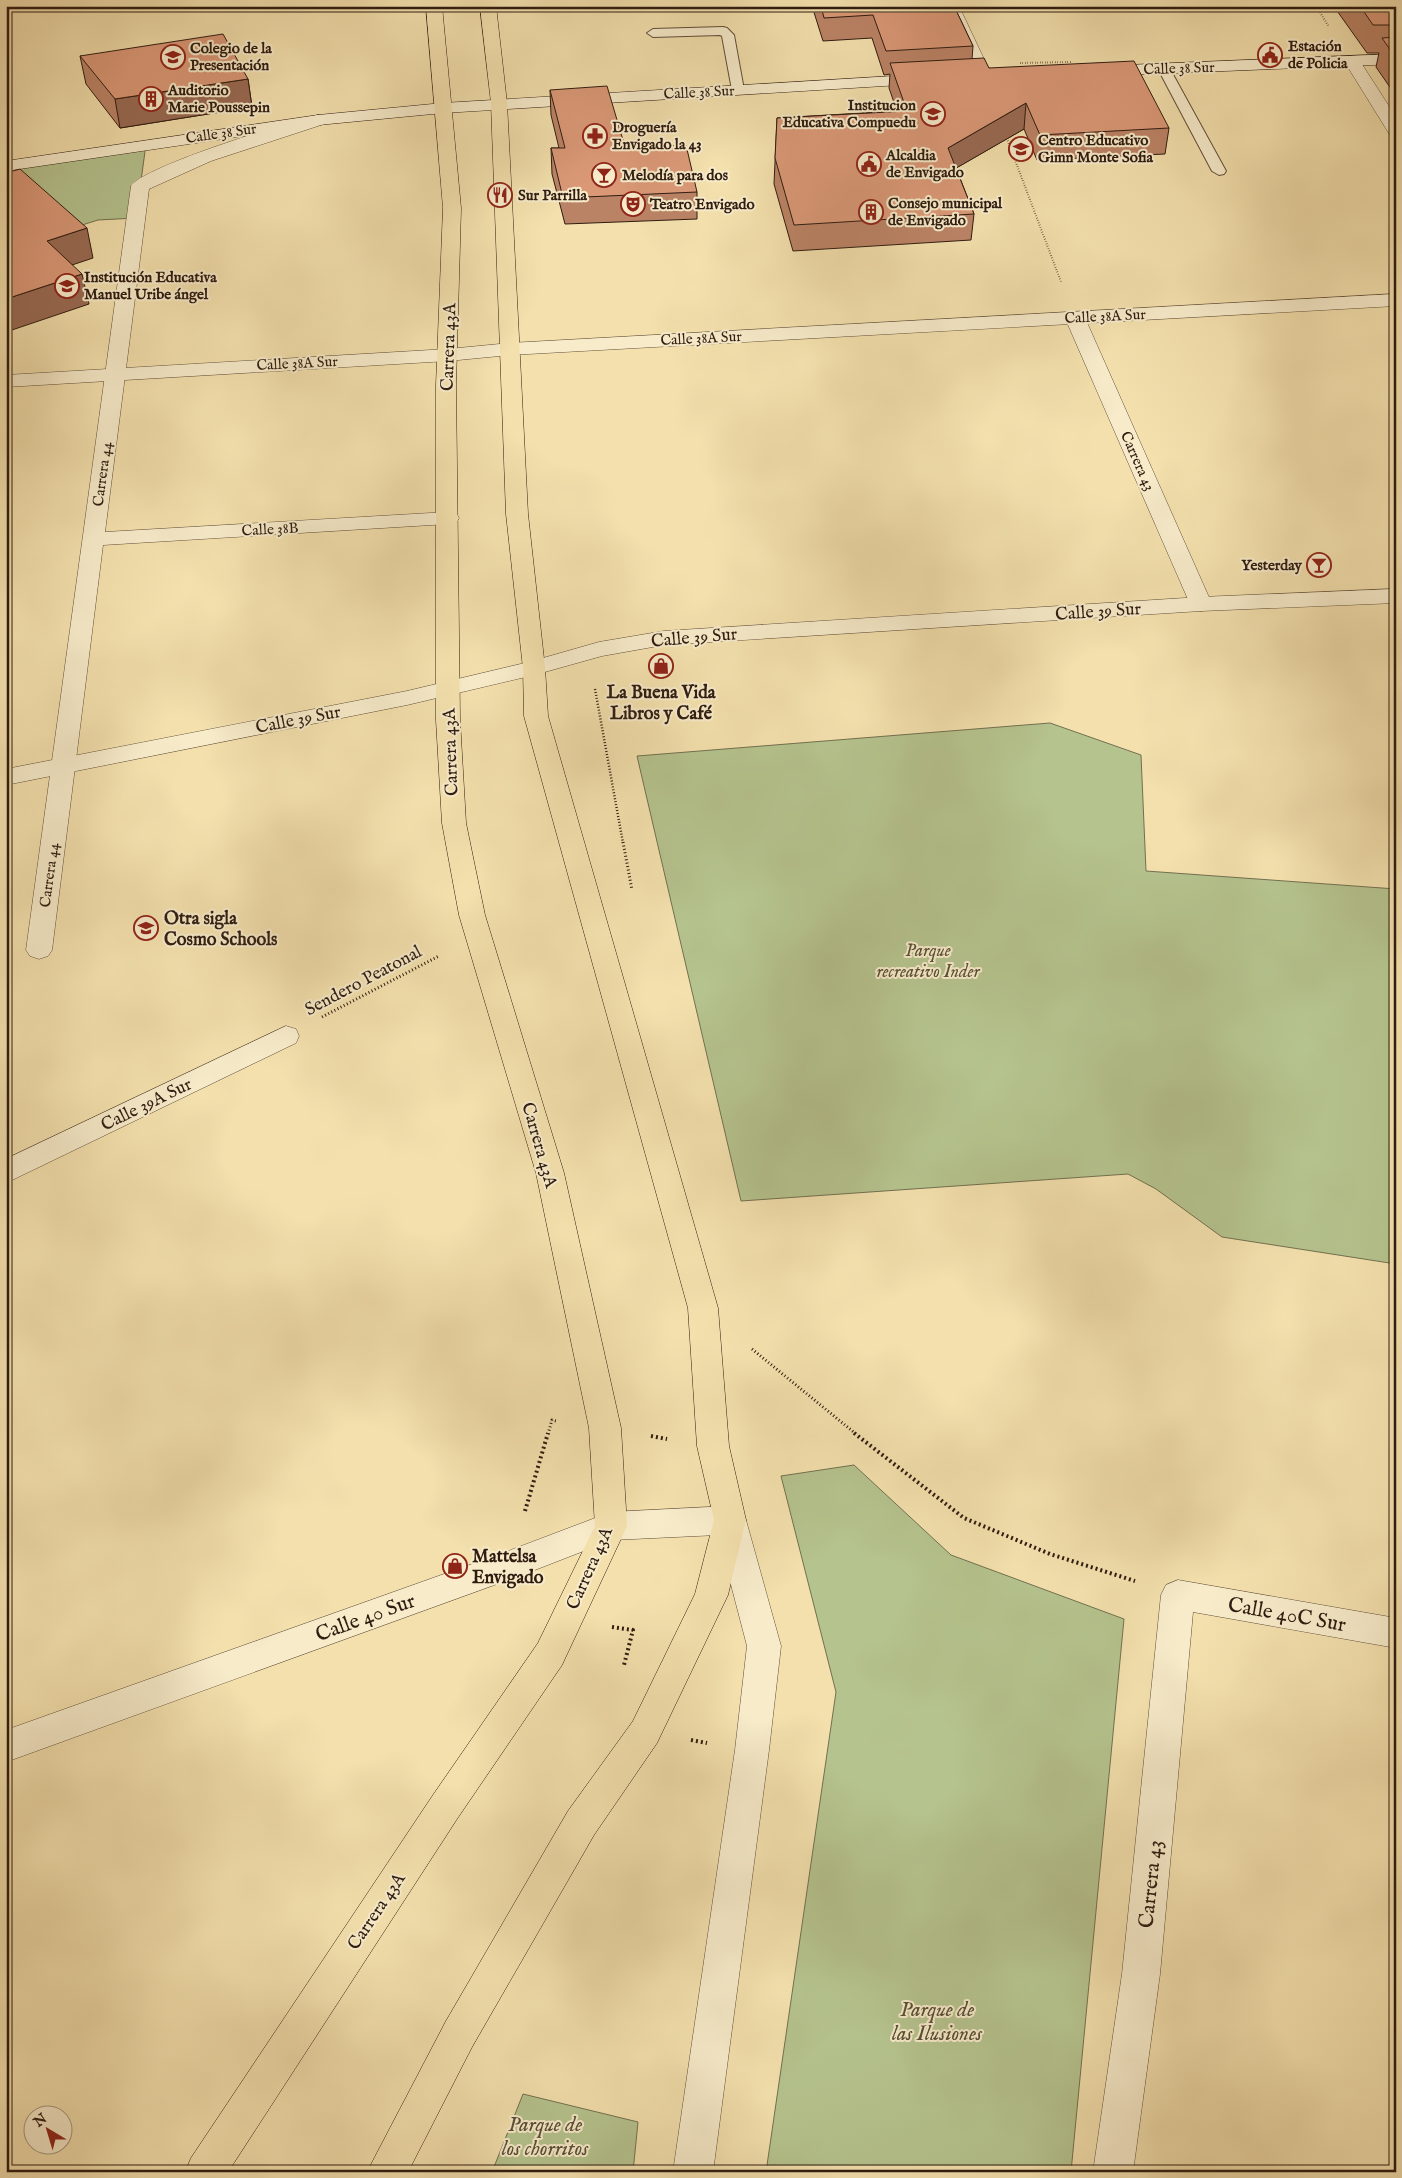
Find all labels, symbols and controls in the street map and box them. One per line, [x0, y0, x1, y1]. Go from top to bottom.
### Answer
place label: Estación de Policia [1288, 37, 1348, 73]
place label: Colegio de la Presentación [190, 39, 272, 75]
public building icon: Estación de Policia [1257, 42, 1283, 68]
school or university icon: Colegio de la Presentación [160, 44, 186, 70]
street label: Calle 38 Sur [1143, 58, 1215, 79]
place label: Auditorio Marie Poussepin [167, 81, 270, 117]
street label: Calle 38 Sur [663, 81, 736, 104]
building icon: Auditorio Marie Poussepin [138, 86, 164, 112]
place label: Institucion Educativa Compuedu [783, 96, 916, 132]
school or university icon: Institucion Educativa Compuedu [920, 101, 946, 127]
place label: Droguería Envigado la 43 [612, 118, 702, 154]
street label: Calle 38 Sur [184, 119, 258, 148]
pharmacy icon: Droguería Envigado la 43 [582, 123, 608, 149]
place label: Centro Educativo Gimn Monte Sofia [1038, 131, 1154, 167]
school or university icon: Centro Educativo Gimn Monte Sofia [1008, 136, 1034, 162]
place label: Alcaldia de Envigado [885, 146, 964, 182]
public building icon: Alcaldia de Envigado [856, 151, 882, 177]
bar icon: Melodía para dos [591, 162, 617, 188]
place label: Melodía para dos [622, 166, 729, 185]
restaurant icon: Sur Parrilla [487, 182, 513, 208]
place label: Sur Parrilla [518, 186, 588, 205]
theatre icon: Teatro Envigado [620, 191, 646, 217]
place label: Consejo municipal de Envigado [888, 194, 1003, 230]
place label: Teatro Envigado [649, 195, 755, 214]
building icon: Consejo municipal de Envigado [858, 199, 884, 225]
place label: Institución Educativa Manuel Uribe ángel [84, 268, 217, 304]
school or university icon: Institución Educativa Manuel Uribe ángel [54, 273, 80, 299]
street label: Carrera 43A [436, 302, 463, 392]
street label: Calle 38A Sur [1064, 305, 1147, 328]
street label: Calle 38A Sur [660, 327, 743, 350]
street label: Calle 38A Sur [256, 352, 339, 375]
street label: Carrera 43 [1116, 428, 1159, 494]
street label: Carrera 44 [89, 440, 117, 508]
street label: Calle 38B [241, 519, 299, 540]
bar icon: Yesterday [1306, 552, 1332, 578]
place label: Yesterday [1241, 556, 1303, 575]
street label: Calle 39 Sur [1054, 598, 1142, 627]
street label: Calle 39 Sur [650, 623, 739, 654]
shop icon: La Buena Vida Libros y Café [648, 653, 674, 679]
place label: La Buena Vida Libros y Café [606, 682, 717, 726]
street label: Calle 39 Sur [254, 701, 343, 740]
street label: Carrera 43A [438, 707, 465, 796]
street label: Carrera 44 [36, 841, 64, 909]
place label: Otra sigla Cosmo Schools [164, 908, 278, 952]
school or university icon: Otra sigla Cosmo Schools [133, 915, 159, 941]
park label: Parque recreativo Inder [876, 940, 980, 984]
street label: Sendero Peatonal [301, 941, 426, 1022]
street label: Calle 39A Sur [97, 1073, 196, 1137]
street label: Carrera 43A [515, 1100, 562, 1192]
street label: Carrera 43A [562, 1523, 619, 1614]
place label: Mattelsa Envigado [472, 1546, 544, 1590]
shop icon: Mattelsa Envigado [442, 1553, 468, 1579]
street label: Calle 40 Sur [312, 1588, 419, 1649]
street label: Calle 40C Sur [1226, 1592, 1348, 1639]
street label: Carrera 43 [1133, 1839, 1170, 1930]
street label: Carrera 43A [343, 1868, 412, 1955]
park label: Parque de las Ilusiones [892, 1997, 983, 2048]
north arrow [22, 2106, 72, 2156]
text: N [30, 2110, 51, 2132]
park label: Parque de los chorritos [502, 2112, 589, 2163]

